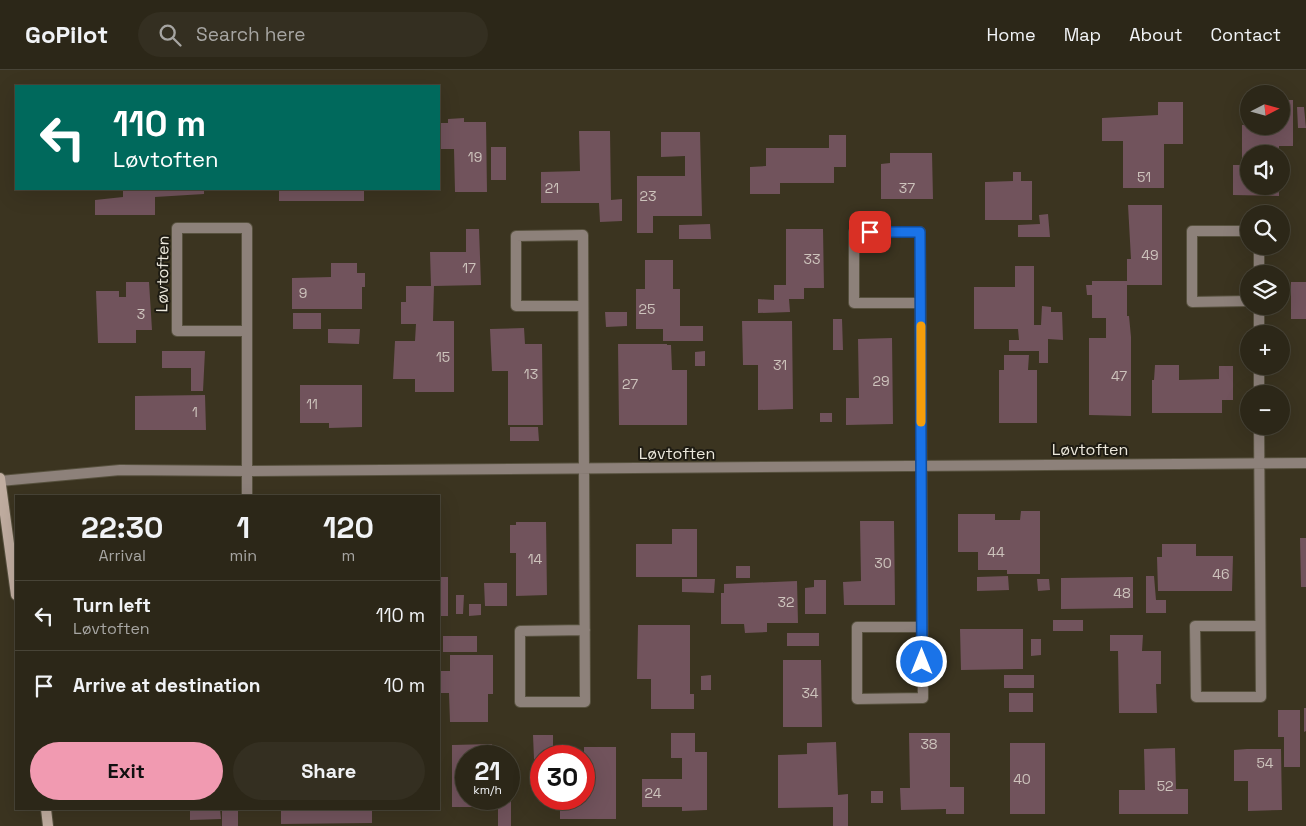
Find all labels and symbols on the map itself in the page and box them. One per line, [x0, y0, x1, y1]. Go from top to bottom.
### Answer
north arrow [1240, 85, 1290, 135]
house number: 19 [468, 148, 482, 166]
house number: 51 [1137, 168, 1151, 186]
house number: 21 [545, 179, 559, 197]
house number: 37 [899, 179, 915, 197]
house number: 23 [640, 187, 656, 205]
pin [849, 211, 891, 253]
street label: Løvtoften [151, 235, 174, 313]
house number: 49 [1141, 246, 1159, 264]
house number: 33 [804, 250, 820, 268]
house number: 17 [462, 259, 476, 277]
house number: 9 [299, 284, 307, 302]
house number: 25 [639, 300, 655, 318]
house number: 3 [137, 305, 145, 323]
house number: 15 [436, 348, 450, 366]
house number: 31 [773, 356, 787, 374]
house number: 13 [524, 365, 538, 383]
house number: 47 [1111, 367, 1127, 385]
house number: 29 [873, 372, 889, 390]
house number: 27 [622, 375, 638, 393]
house number: 11 [306, 395, 318, 413]
house number: 1 [192, 403, 198, 421]
street label: Løvtoften [1052, 439, 1128, 460]
street label: Løvtoften [639, 443, 715, 464]
house number: 44 [987, 543, 1005, 561]
house number: 14 [528, 550, 543, 568]
house number: 30 [874, 554, 892, 572]
house number: 46 [1212, 565, 1230, 583]
house number: 48 [1113, 584, 1131, 602]
house number: 32 [778, 593, 794, 611]
position arrow [895, 635, 947, 687]
house number: 34 [801, 684, 819, 702]
house number: 38 [920, 735, 938, 753]
speed limit sign: 30 [530, 745, 595, 810]
house number: 54 [1256, 754, 1274, 772]
house number: 40 [1013, 770, 1031, 788]
house number: 52 [1157, 777, 1173, 795]
house number: 24 [645, 784, 662, 802]

